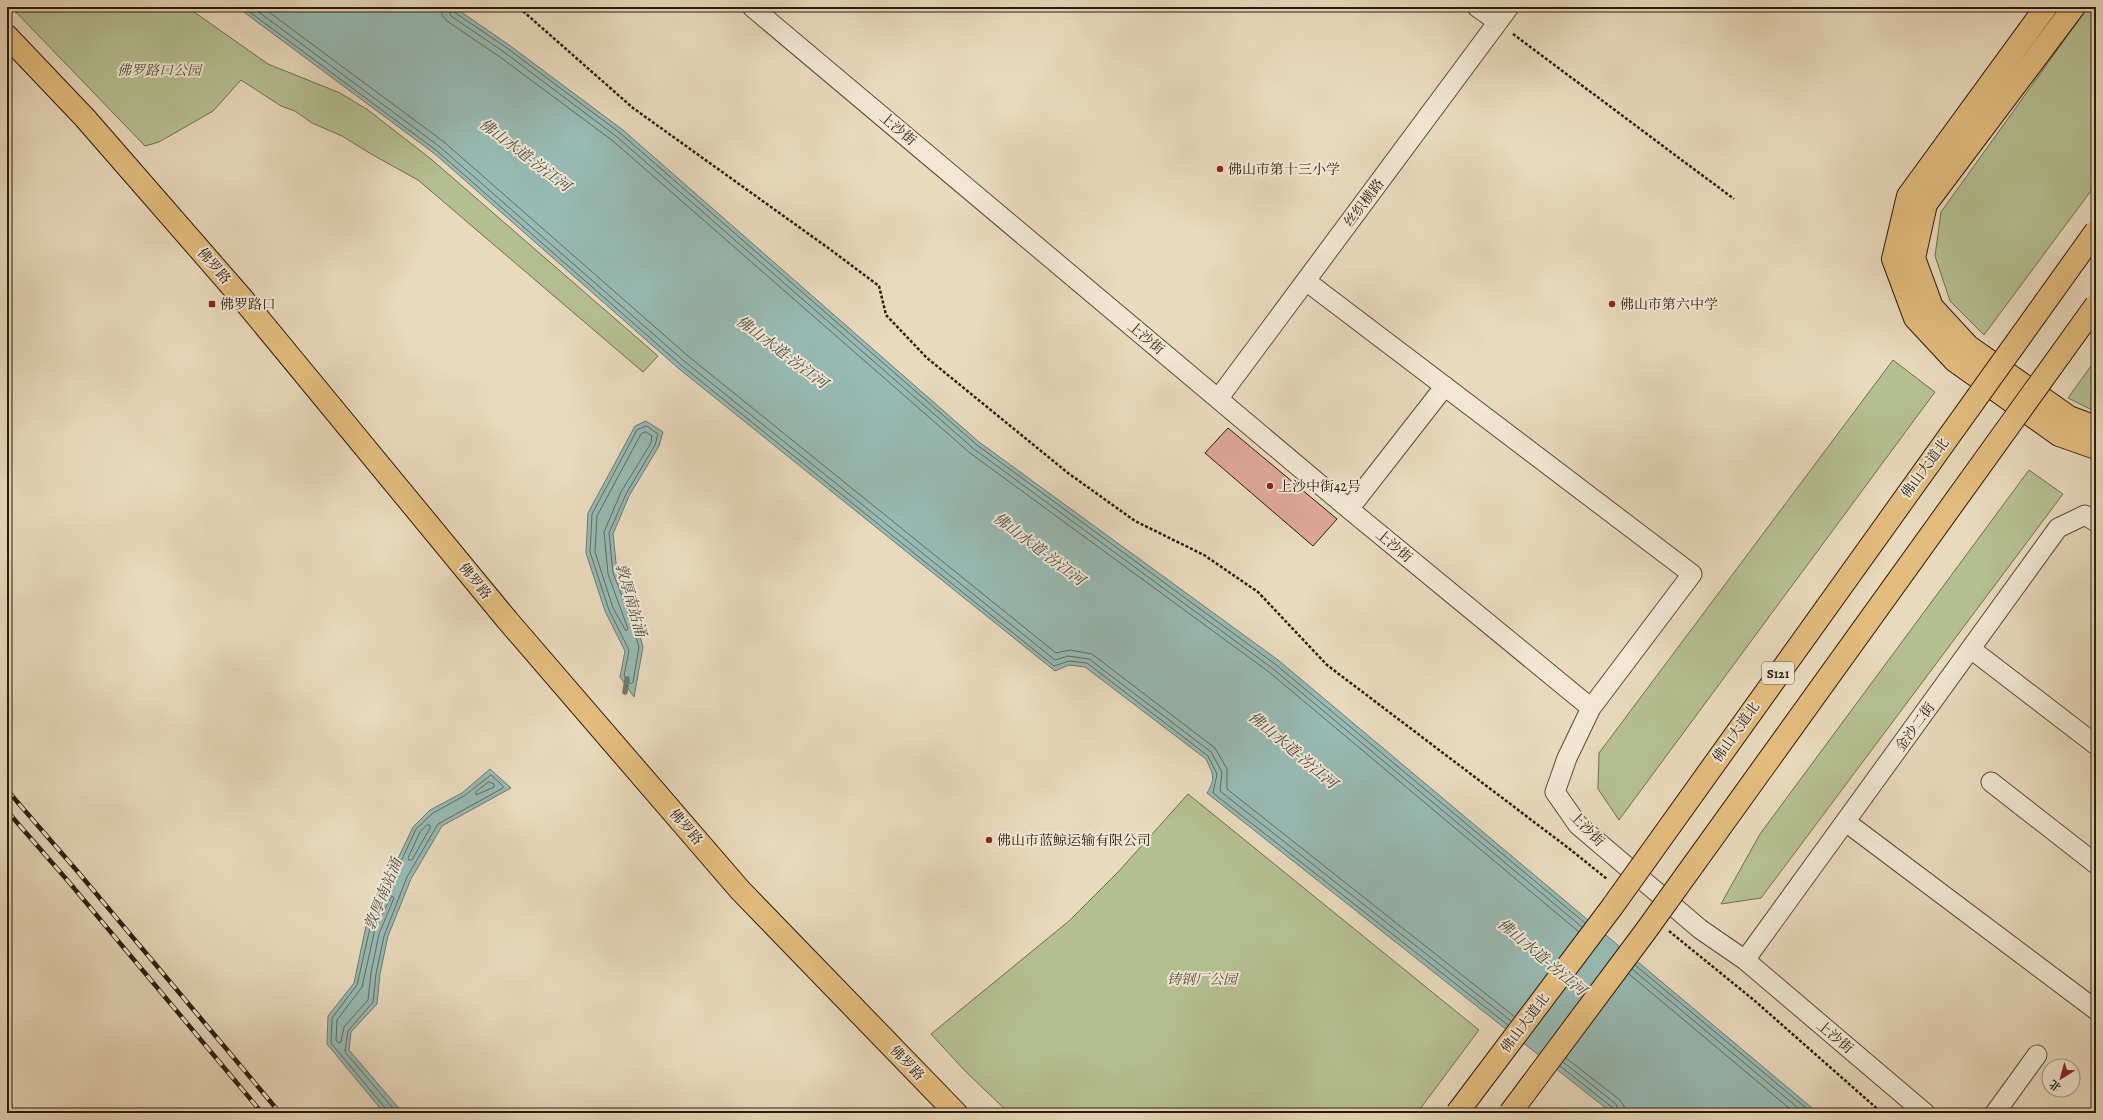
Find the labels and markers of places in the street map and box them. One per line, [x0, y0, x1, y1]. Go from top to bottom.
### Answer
place label: 佛山市第十三小学 [1228, 160, 1340, 179]
marker: 佛山市第十三小学 [1215, 164, 1225, 174]
place label: 佛罗路口 [220, 295, 276, 314]
place label: 佛山市第六中学 [1620, 295, 1718, 314]
marker: 佛罗路口 [207, 299, 217, 309]
marker: 佛山市第六中学 [1607, 299, 1617, 309]
place label: 上沙中街42号 [1278, 477, 1361, 496]
marker: 上沙中街42号 [1265, 481, 1275, 491]
place label: 佛山市蓝鲸运输有限公司 [997, 831, 1151, 850]
marker: 佛山市蓝鲸运输有限公司 [984, 835, 994, 845]

